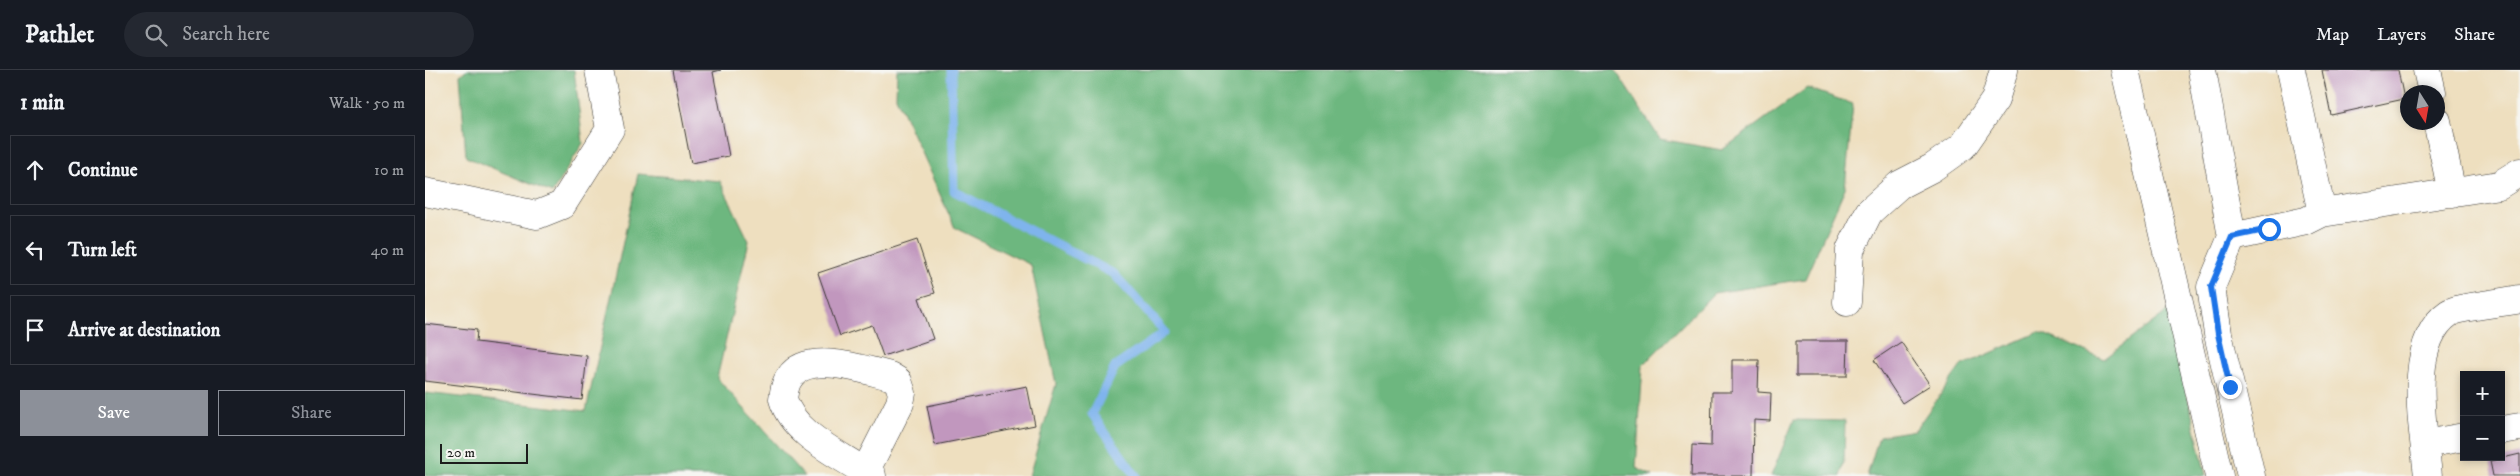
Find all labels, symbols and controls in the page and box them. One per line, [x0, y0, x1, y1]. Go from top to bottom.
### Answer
search box [124, 12, 474, 57]
text: Pathlet [25, 20, 94, 50]
icon: search [142, 21, 170, 49]
text: Search here [182, 23, 270, 46]
text: Map [2316, 24, 2349, 46]
text: Layers [2377, 24, 2426, 46]
text: Share [2454, 24, 2495, 46]
north arrow [2400, 85, 2445, 130]
text: 1 min [20, 90, 64, 116]
text: Walk · 50 m [329, 93, 405, 113]
icon: ahead [21, 156, 49, 184]
text: Continue [68, 159, 138, 182]
text: 10 m [374, 160, 404, 180]
route start [2258, 218, 2281, 241]
icon: left [21, 236, 49, 264]
text: Turn left [68, 239, 137, 262]
text: 40 m [371, 240, 404, 260]
icon: arrive [21, 316, 49, 344]
text: Arrive at destination [68, 319, 220, 342]
map controls [2460, 371, 2505, 461]
button: + [2460, 371, 2505, 416]
route end [2219, 376, 2242, 399]
button: Save [20, 390, 208, 436]
button: Share [218, 390, 405, 436]
button: − [2460, 416, 2505, 461]
scale bar [440, 441, 527, 464]
text: 20 m [447, 444, 475, 462]

